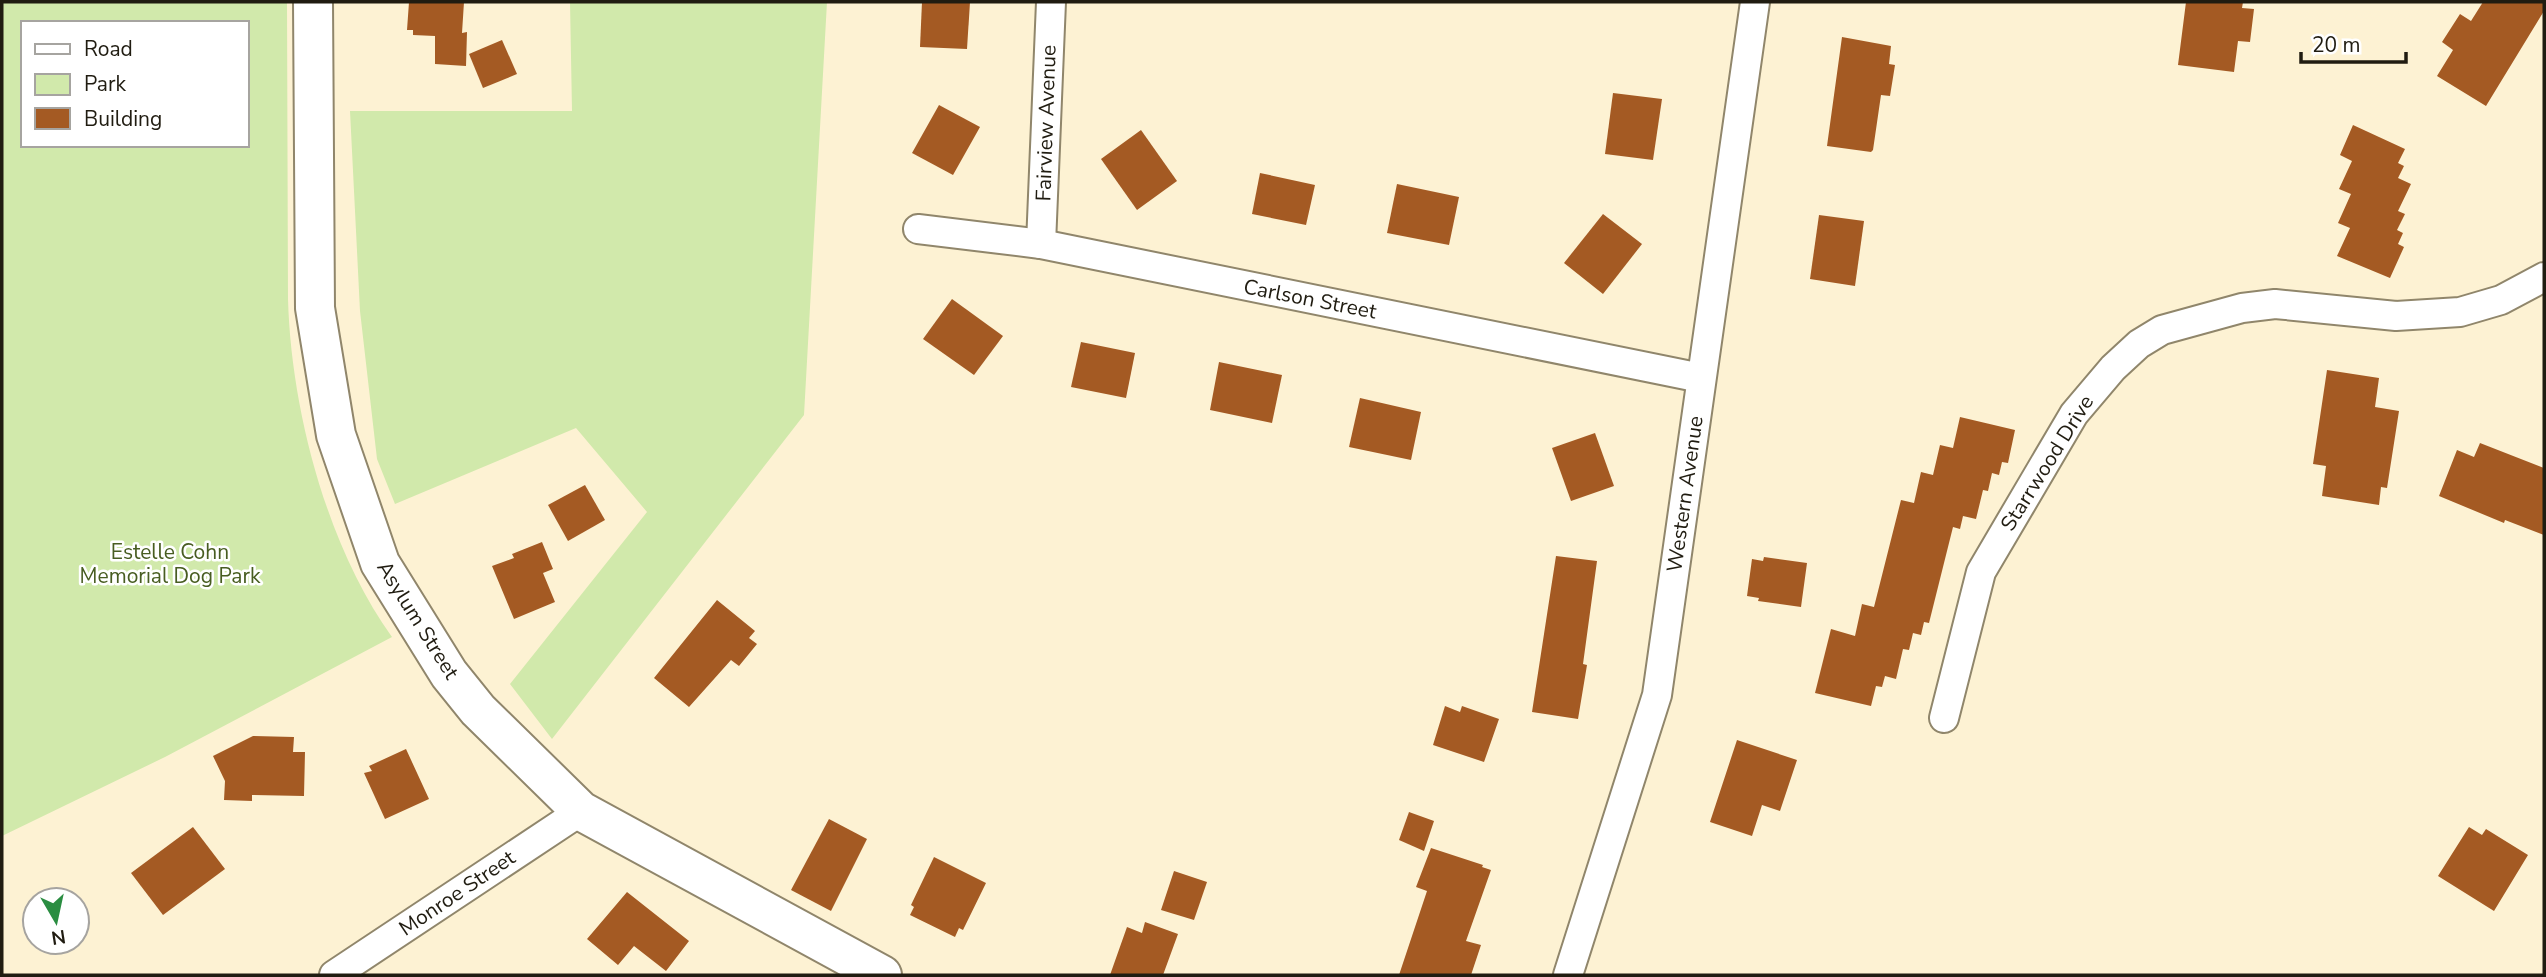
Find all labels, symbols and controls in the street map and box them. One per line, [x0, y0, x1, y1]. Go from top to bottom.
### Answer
legend [21, 21, 248, 147]
scale bar [2301, 21, 2406, 65]
text: 20 m [2312, 31, 2361, 59]
text: Road [84, 35, 133, 63]
street label: Fairview Avenue [1029, 44, 1063, 202]
text: Park [84, 70, 126, 98]
text: Building [84, 105, 162, 133]
street label: Carlson Street [1241, 272, 1380, 326]
street label: Starrwood Drive [1994, 390, 2100, 536]
street label: Western Avenue [1660, 414, 1710, 574]
park label: Estelle Cohn Memorial Dog Park [80, 538, 261, 590]
street label: Asylum Street [370, 556, 466, 685]
street label: Monroe Street [393, 843, 521, 942]
north arrow [21, 886, 91, 956]
text: N [49, 923, 68, 951]

